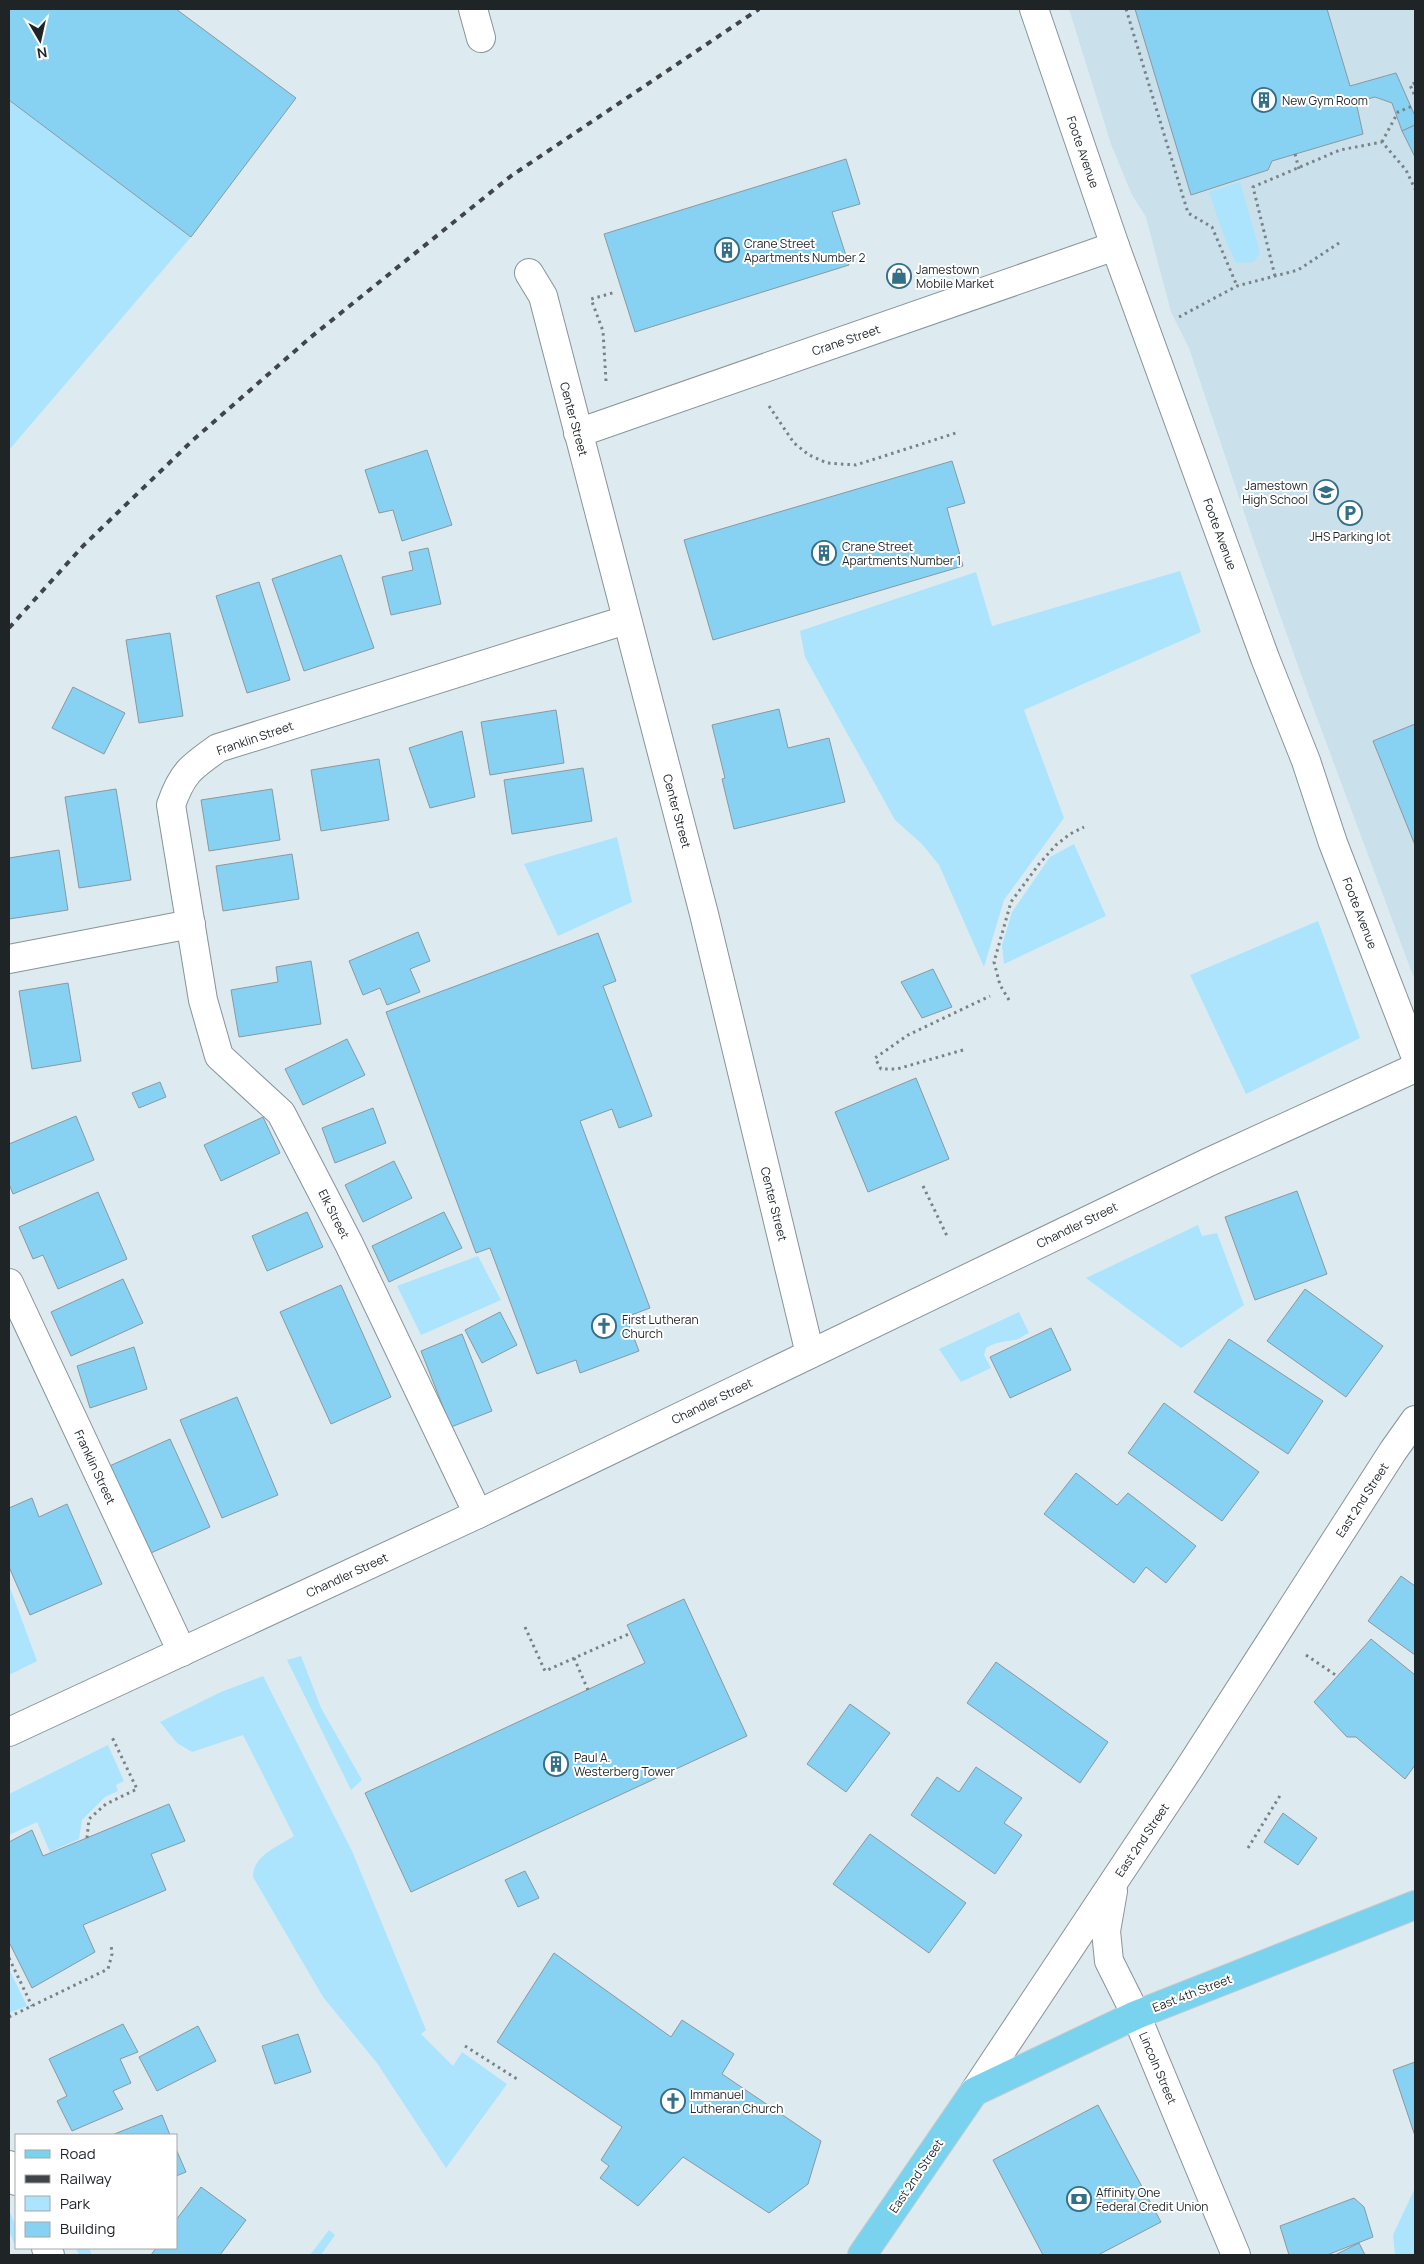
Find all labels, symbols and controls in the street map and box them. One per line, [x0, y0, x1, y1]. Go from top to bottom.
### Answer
north arrow [15, 15, 65, 65]
text: N [36, 43, 49, 64]
building icon: New Gym Room [1251, 87, 1277, 113]
place label: New Gym Room [1282, 92, 1368, 109]
street label: Foote Avenue [1063, 114, 1103, 190]
place label: Crane Street Apartments Number 2 [744, 235, 865, 266]
building icon: Crane Street Apartments Number 2 [714, 237, 740, 263]
place label: Jamestown Mobile Market [916, 261, 994, 292]
shop icon: Jamestown Mobile Market [886, 263, 912, 289]
street label: Crane Street [810, 320, 883, 360]
street label: Center Street [556, 380, 592, 458]
place label: Jamestown High School [1242, 477, 1308, 508]
school or university icon: Jamestown High School [1313, 479, 1339, 505]
street label: Foote Avenue [1199, 496, 1241, 572]
parking icon: JHS Parking lot [1337, 500, 1363, 526]
place label: JHS Parking lot [1309, 528, 1391, 545]
place label: Crane Street Apartments Number 1 [842, 538, 961, 569]
building icon: Crane Street Apartments Number 1 [811, 540, 837, 566]
street label: Franklin Street [214, 717, 296, 759]
street label: Center Street [659, 772, 695, 850]
street label: Foote Avenue [1339, 875, 1381, 951]
street label: Center Street [757, 1165, 791, 1243]
street label: Elk Street [314, 1186, 354, 1242]
street label: Chandler Street [1034, 1198, 1121, 1252]
place label: First Lutheran Church [622, 1311, 699, 1342]
church icon: First Lutheran Church [591, 1313, 617, 1339]
street label: Chandler Street [669, 1374, 756, 1428]
street label: Franklin Street [70, 1427, 120, 1507]
street label: East 2nd Street [1332, 1459, 1393, 1541]
street label: Chandler Street [303, 1549, 391, 1601]
place label: Paul A. Westerberg Tower [574, 1749, 675, 1780]
building icon: Paul A. Westerberg Tower [543, 1751, 569, 1777]
street label: East 2nd Street [1111, 1800, 1173, 1880]
street label: East 4th Street [1150, 1970, 1234, 2016]
street label: Lincoln Street [1135, 2029, 1181, 2107]
place label: Immanuel Lutheran Church [690, 2086, 783, 2117]
church icon: Immanuel Lutheran Church [660, 2088, 686, 2114]
legend [15, 2134, 178, 2249]
street label: East 2nd Street [885, 2136, 947, 2216]
text: Road [60, 2143, 96, 2164]
text: Railway [60, 2168, 112, 2189]
place label: Affinity One Federal Credit Union [1096, 2184, 1208, 2215]
bank icon: Affinity One Federal Credit Union [1066, 2186, 1092, 2212]
text: Park [60, 2193, 90, 2214]
text: Building [60, 2218, 115, 2239]

